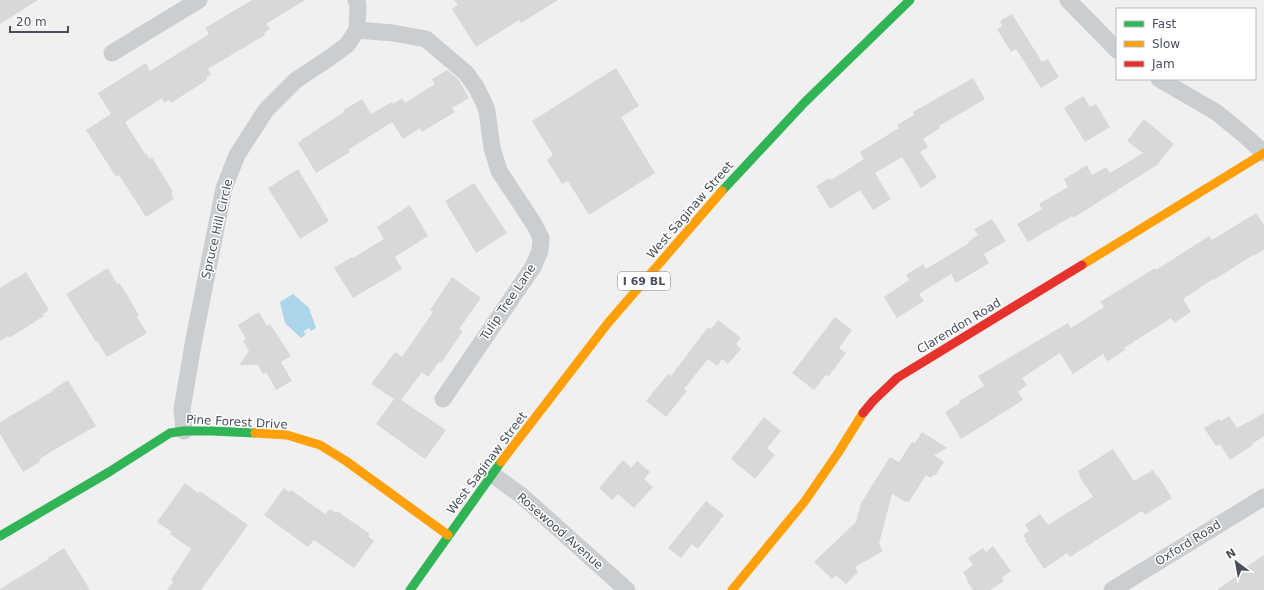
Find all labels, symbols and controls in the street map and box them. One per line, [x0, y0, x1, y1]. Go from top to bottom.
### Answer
scale bar [10, 8, 68, 34]
legend [1116, 8, 1256, 80]
text: 20 m [16, 15, 47, 29]
text: Fast [1152, 17, 1176, 31]
text: Slow [1152, 37, 1180, 51]
text: Jam [1151, 57, 1175, 71]
street label: West Saginaw Street [644, 158, 736, 261]
street label: Spruce Hill Circle [199, 178, 235, 280]
street label: Tulip Tree Lane [477, 261, 539, 344]
road number: I 69 BL [618, 272, 670, 290]
street label: Clarendon Road [915, 295, 1003, 357]
street label: West Saginaw Street [444, 409, 530, 517]
street label: Pine Forest Drive [186, 412, 288, 432]
street label: Rosewood Avenue [514, 490, 606, 572]
street label: Oxford Road [1153, 517, 1223, 569]
north arrow [1216, 542, 1256, 582]
text: N [1224, 546, 1238, 562]

